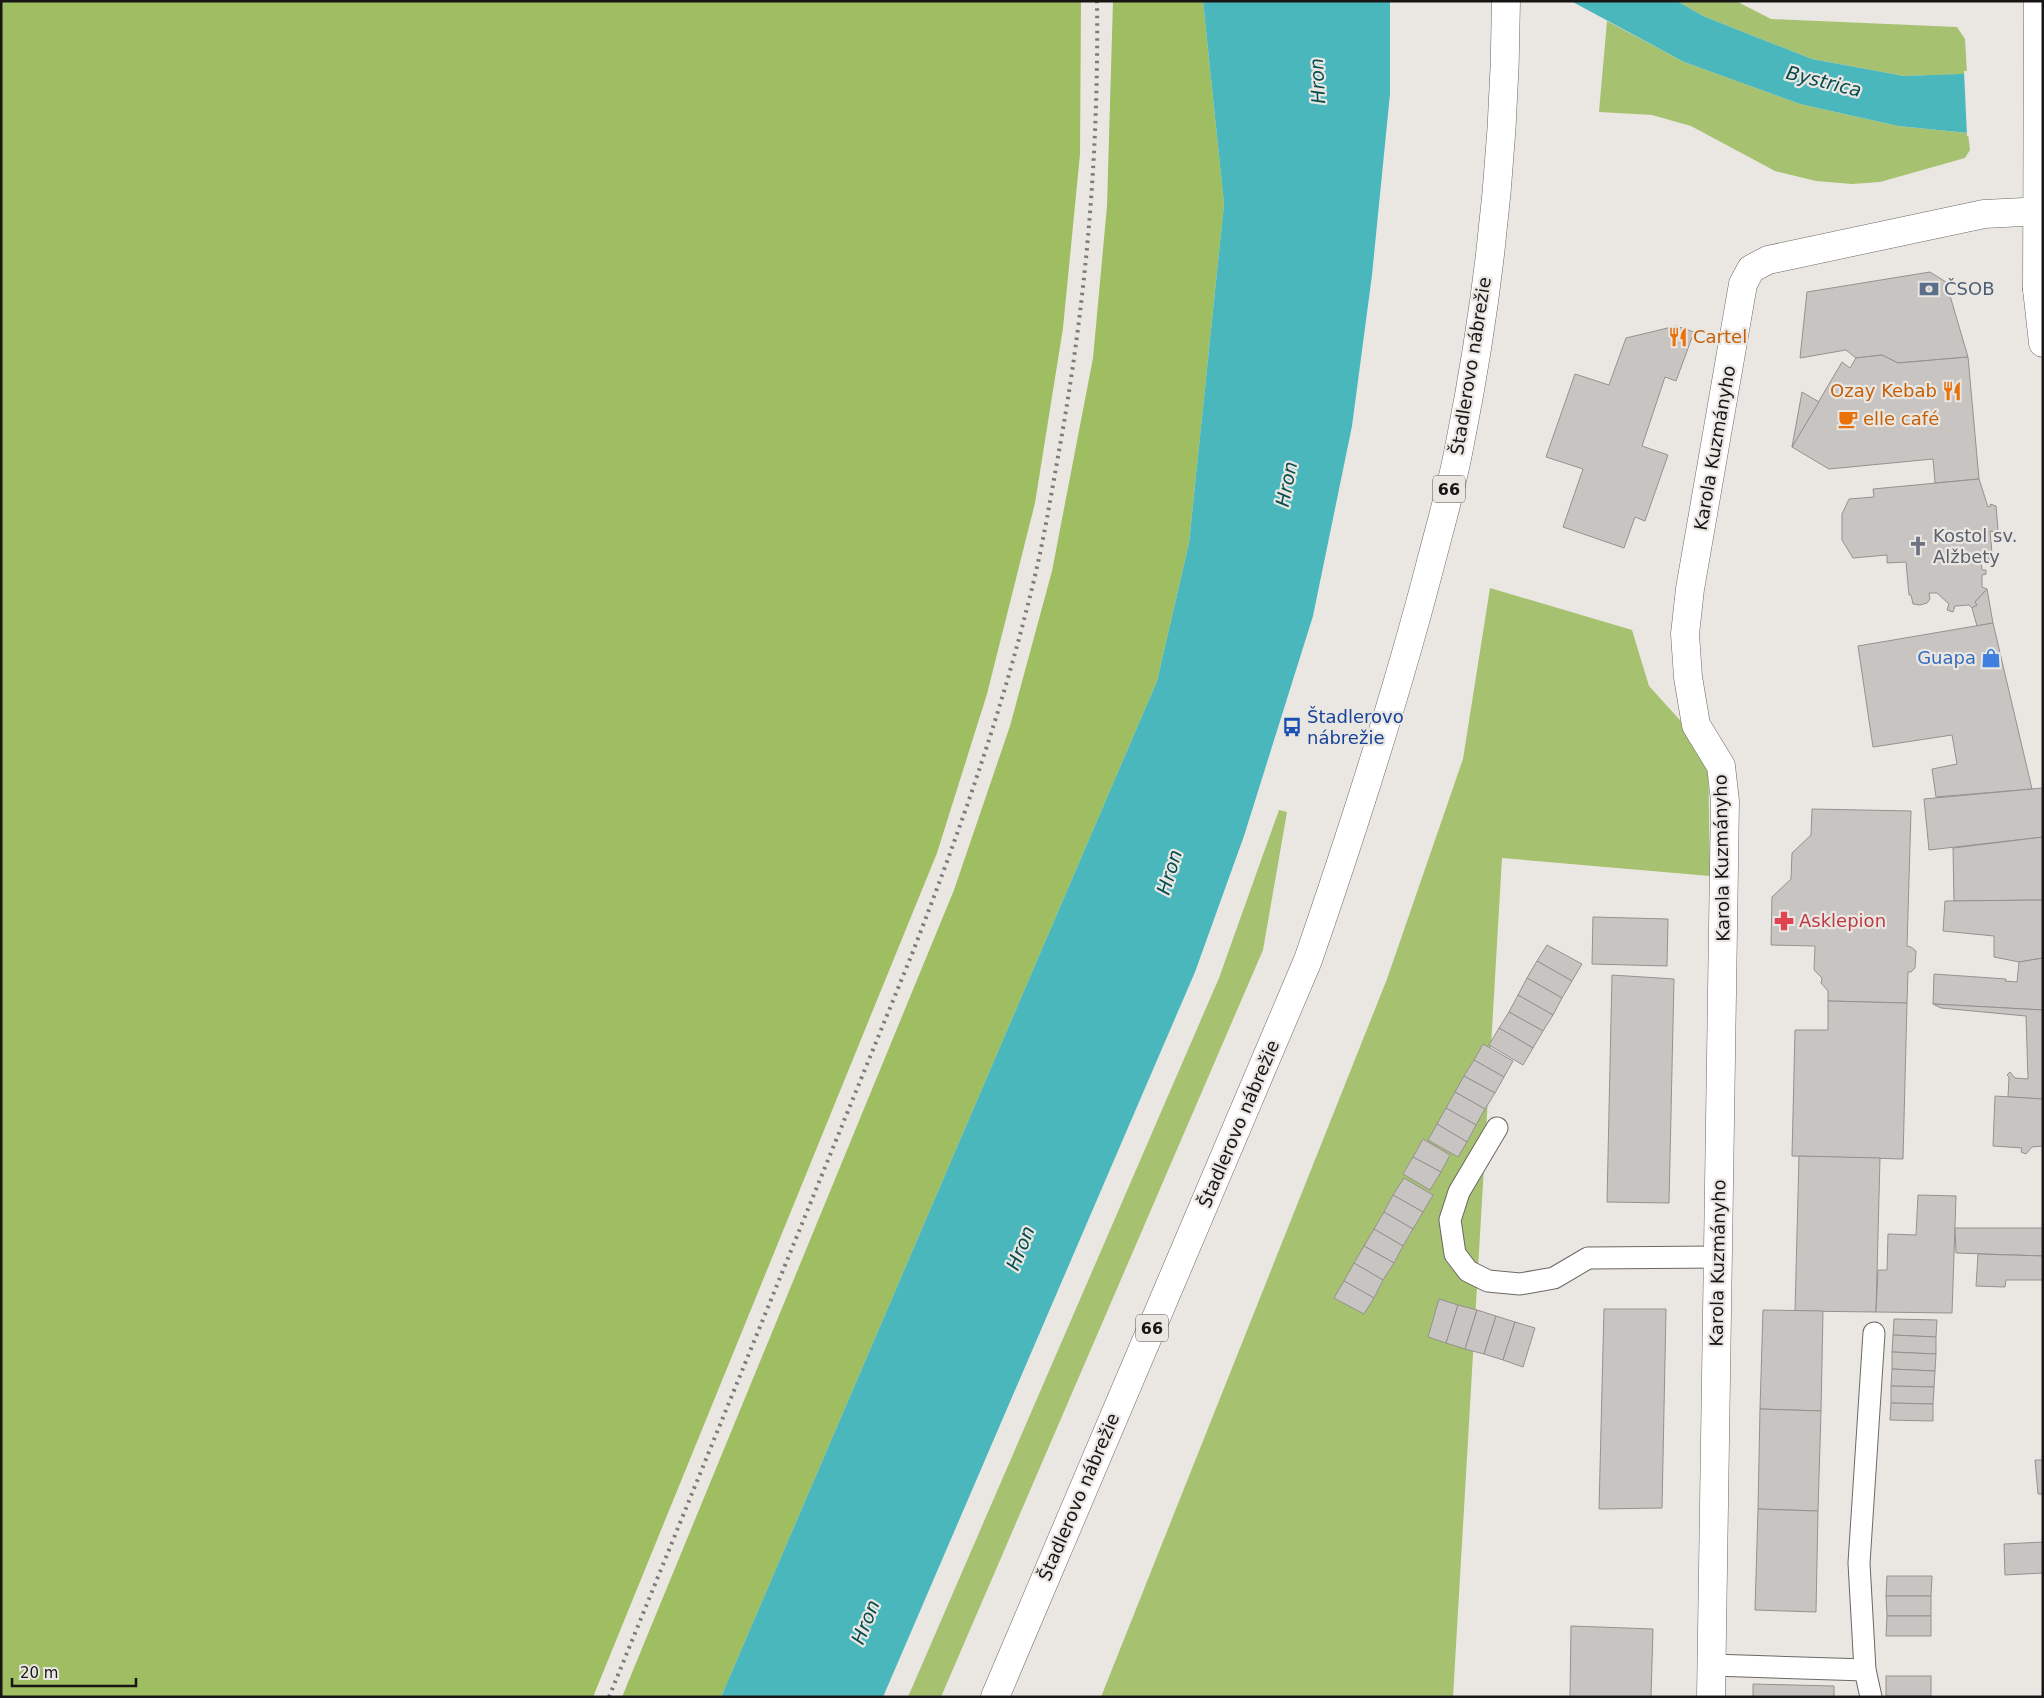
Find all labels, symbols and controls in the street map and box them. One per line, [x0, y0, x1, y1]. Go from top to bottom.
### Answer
water label: Hron [1305, 58, 1329, 104]
water label: Bystrica [1784, 61, 1864, 101]
street label: Štadlerovo nábrežie [1446, 275, 1495, 456]
bank icon: ČSOB [1918, 278, 1940, 300]
place label: ČSOB [1944, 278, 1995, 299]
restaurant icon: Cartel [1667, 326, 1689, 348]
place label: Cartel [1693, 326, 1747, 347]
street label: Karola Kuzmányho [1690, 364, 1739, 532]
place label: Ozay Kebab [1830, 380, 1937, 401]
restaurant icon: Ozay Kebab [1941, 380, 1963, 402]
cafe icon: elle café [1837, 408, 1859, 430]
place label: elle café [1863, 408, 1939, 429]
water label: Hron [1271, 459, 1301, 509]
road number: 66 [1433, 476, 1465, 502]
place label: Kostol sv. Alžbety [1933, 525, 2017, 567]
church icon: Kostol sv. Alžbety [1907, 535, 1929, 557]
place label: Guapa [1917, 647, 1976, 668]
shop icon: Guapa [1980, 647, 2002, 669]
place label: Štadlerovo nábrežie [1307, 706, 1404, 748]
bus stop icon: Štadlerovo nábrežie [1281, 716, 1303, 738]
street label: Karola Kuzmányho [1710, 774, 1733, 942]
water label: Hron [1152, 847, 1186, 897]
pharmacy icon: Asklepion [1773, 910, 1795, 932]
place label: Asklepion [1799, 910, 1886, 931]
street label: Štadlerovo nábrežie [1194, 1037, 1283, 1211]
street label: Karola Kuzmányho [1706, 1179, 1729, 1347]
water label: Hron [1001, 1223, 1039, 1273]
road number: 66 [1136, 1315, 1168, 1342]
street label: Štadlerovo nábrežie [1034, 1410, 1123, 1584]
water label: Hron [846, 1597, 884, 1647]
scale bar [12, 1656, 136, 1688]
text: 20 m [20, 1664, 58, 1682]

